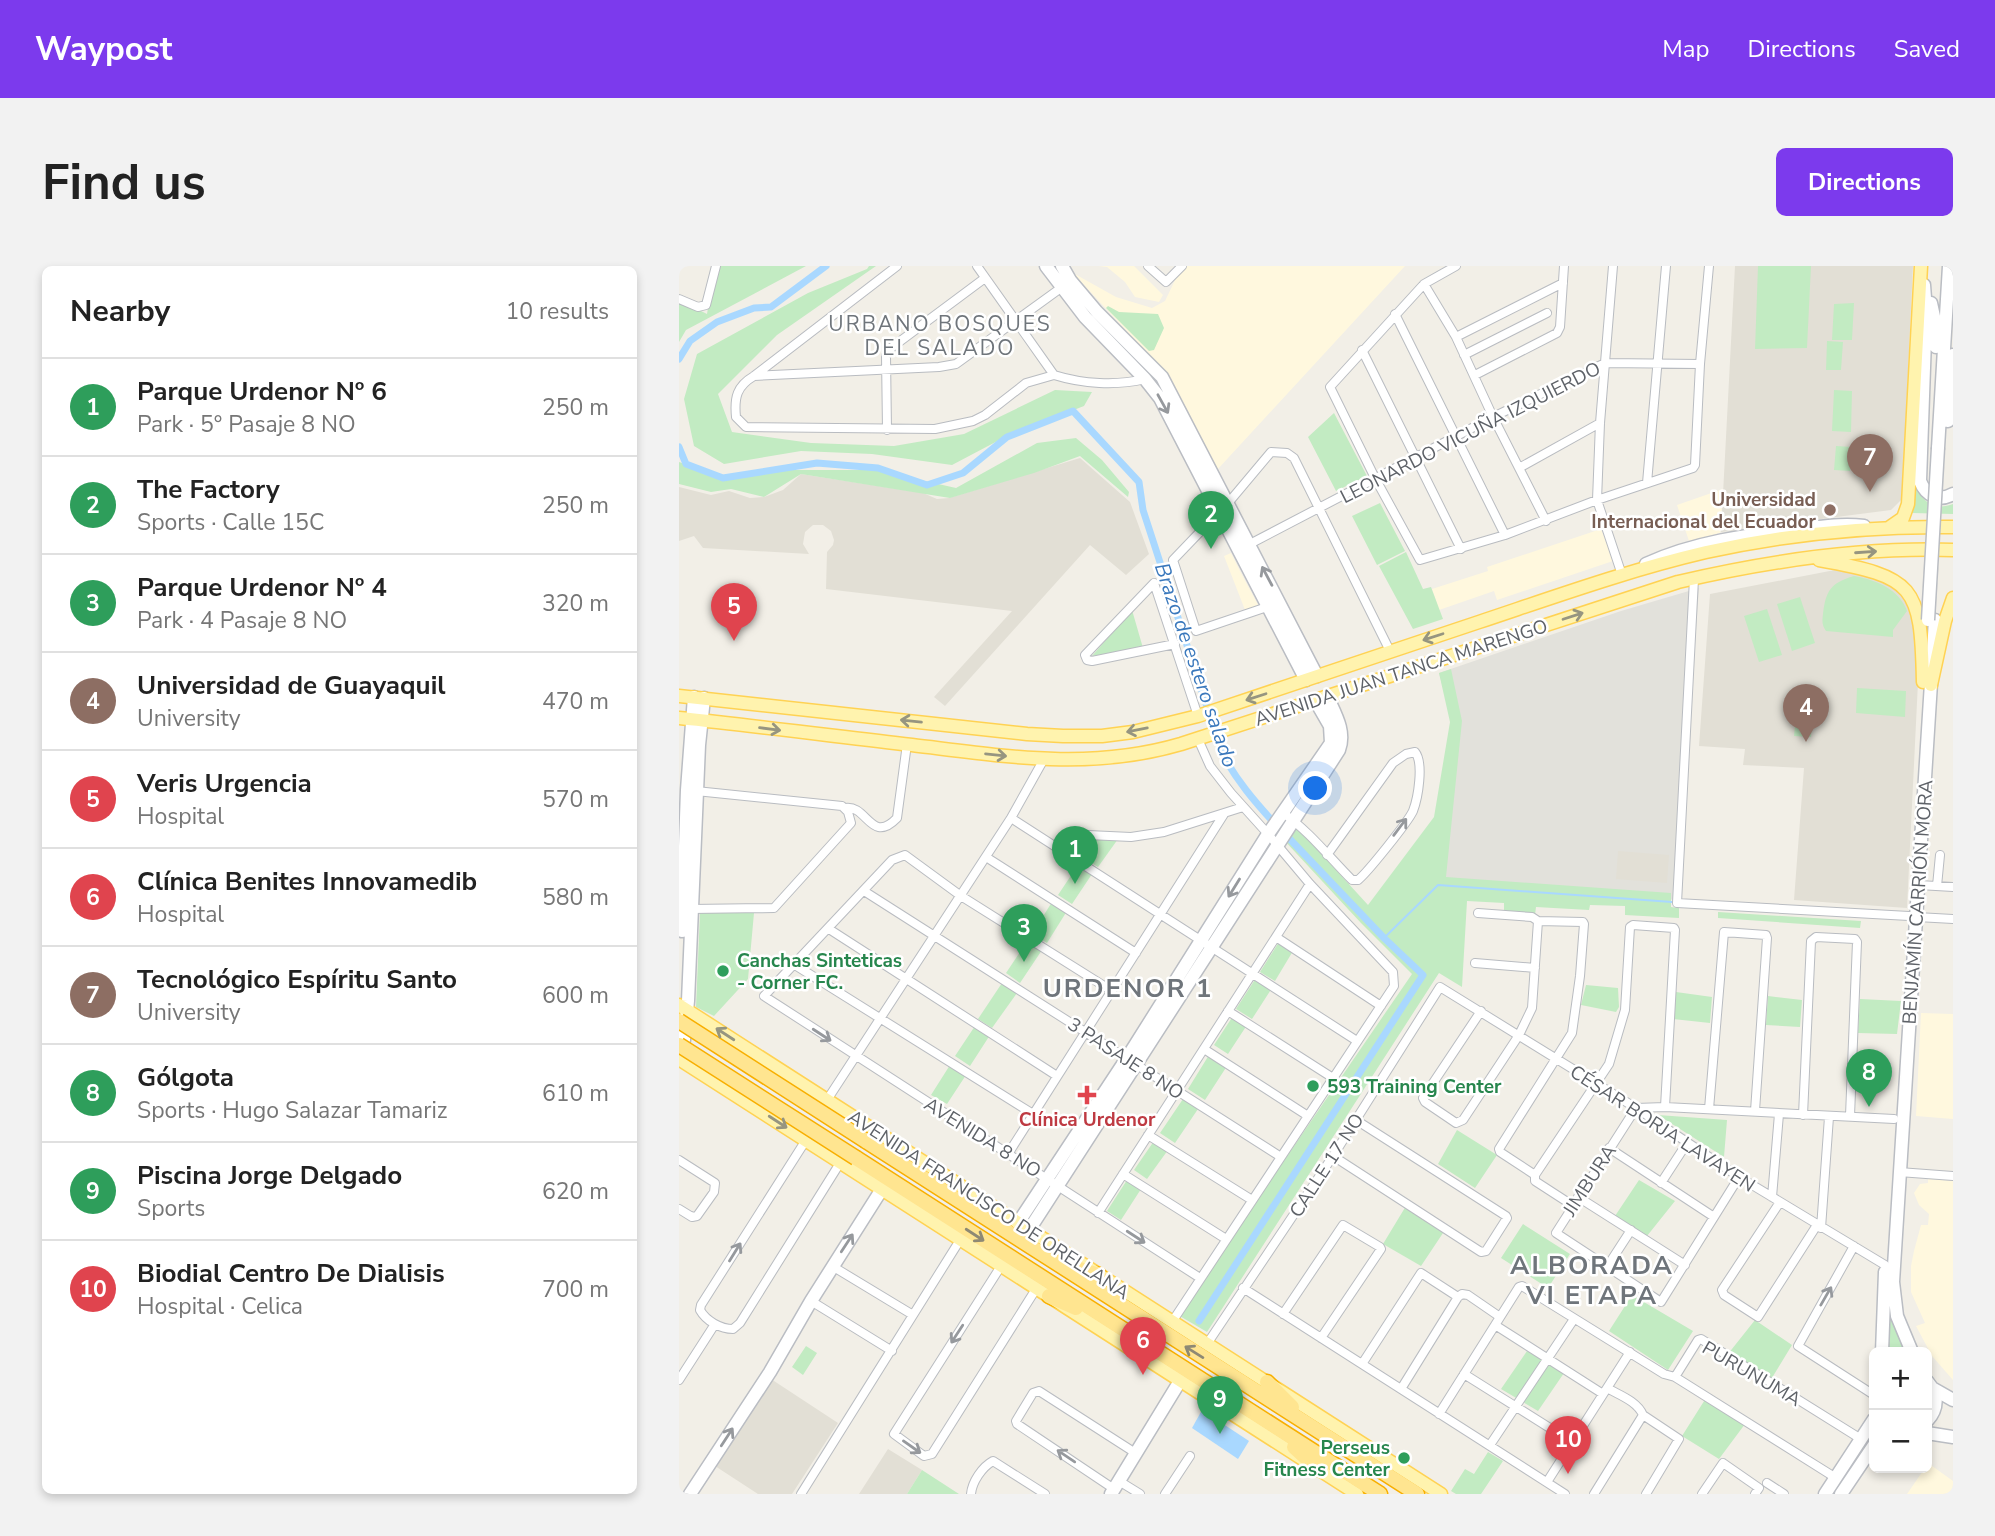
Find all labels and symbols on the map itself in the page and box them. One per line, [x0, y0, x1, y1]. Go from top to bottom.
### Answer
district label: URBANO BOSQUES DEL SALADO [828, 310, 1052, 362]
street label: LEONARDO VICUÑA IZQUIERDO [1336, 356, 1605, 510]
one-way arrow [1156, 394, 1170, 414]
pin: 7 [1847, 434, 1893, 492]
place label: Universidad Internacional del Ecuador [1591, 487, 1817, 535]
pin: 2 [1188, 491, 1234, 549]
marker: Universidad Internacional del Ecuador [1822, 502, 1838, 518]
one-way arrow [1855, 545, 1877, 558]
water label: Brazo de estero salado [1148, 559, 1244, 771]
one-way arrow [1259, 566, 1273, 587]
pin: 5 [711, 583, 757, 641]
one-way arrow [1562, 609, 1584, 621]
street label: AVENIDA JUAN TANCA MARENGO [1251, 613, 1551, 733]
one-way arrow [1422, 631, 1444, 644]
pin: 4 [1783, 684, 1829, 742]
one-way arrow [1246, 691, 1268, 704]
one-way arrow [900, 714, 922, 727]
one-way arrow [758, 723, 780, 736]
one-way arrow [1126, 724, 1149, 738]
one-way arrow [984, 748, 1006, 761]
your location [1298, 771, 1332, 805]
street label: BENJAMÍN CARRIÓN MORA [1896, 779, 1940, 1025]
one-way arrow [1393, 818, 1407, 837]
pin: 1 [1052, 826, 1098, 884]
one-way arrow [1227, 877, 1241, 897]
pin: 3 [1001, 904, 1047, 962]
place label: Canchas Sinteticas - Corner FC. [737, 948, 902, 996]
marker: Canchas Sinteticas - Corner FC. [715, 963, 731, 979]
district label: URDENOR 1 [1043, 971, 1213, 1006]
street label: 3 PASAJE 8 NO [1062, 1012, 1189, 1106]
one-way arrow [715, 1027, 735, 1041]
one-way arrow [811, 1028, 831, 1042]
pin: 8 [1846, 1049, 1892, 1107]
street label: CÉSAR BORJA LAVAYEN [1565, 1059, 1760, 1199]
place label: 593 Training Center [1327, 1074, 1502, 1100]
marker: 593 Training Center [1305, 1078, 1321, 1094]
marker: Clínica Urdenor [1077, 1085, 1097, 1105]
street label: AVENIDA 8 NO [919, 1091, 1046, 1184]
street label: AVENIDA FRANCISCO DE ORELLANA [843, 1104, 1134, 1306]
place label: Clínica Urdenor [1019, 1107, 1156, 1133]
street label: CALLE 17 NO [1283, 1108, 1370, 1223]
one-way arrow [767, 1116, 787, 1130]
street label: JIMBURA [1557, 1140, 1623, 1222]
one-way arrow [964, 1228, 984, 1242]
one-way arrow [1125, 1230, 1145, 1244]
one-way arrow [840, 1234, 854, 1254]
one-way arrow [728, 1243, 742, 1262]
district label: ALBORADA VI ETAPA [1510, 1248, 1674, 1313]
one-way arrow [1819, 1286, 1833, 1306]
pin: 6 [1120, 1317, 1166, 1375]
one-way arrow [950, 1323, 964, 1343]
street label: PURUNUMA [1697, 1335, 1806, 1413]
one-way arrow [1185, 1345, 1204, 1359]
pin: 9 [1197, 1376, 1243, 1434]
pin: 10 [1545, 1416, 1591, 1474]
one-way arrow [720, 1428, 735, 1447]
place label: Perseus Fitness Center [1263, 1435, 1391, 1483]
one-way arrow [902, 1440, 921, 1454]
one-way arrow [1056, 1449, 1076, 1463]
marker: Perseus Fitness Center [1396, 1450, 1412, 1466]

